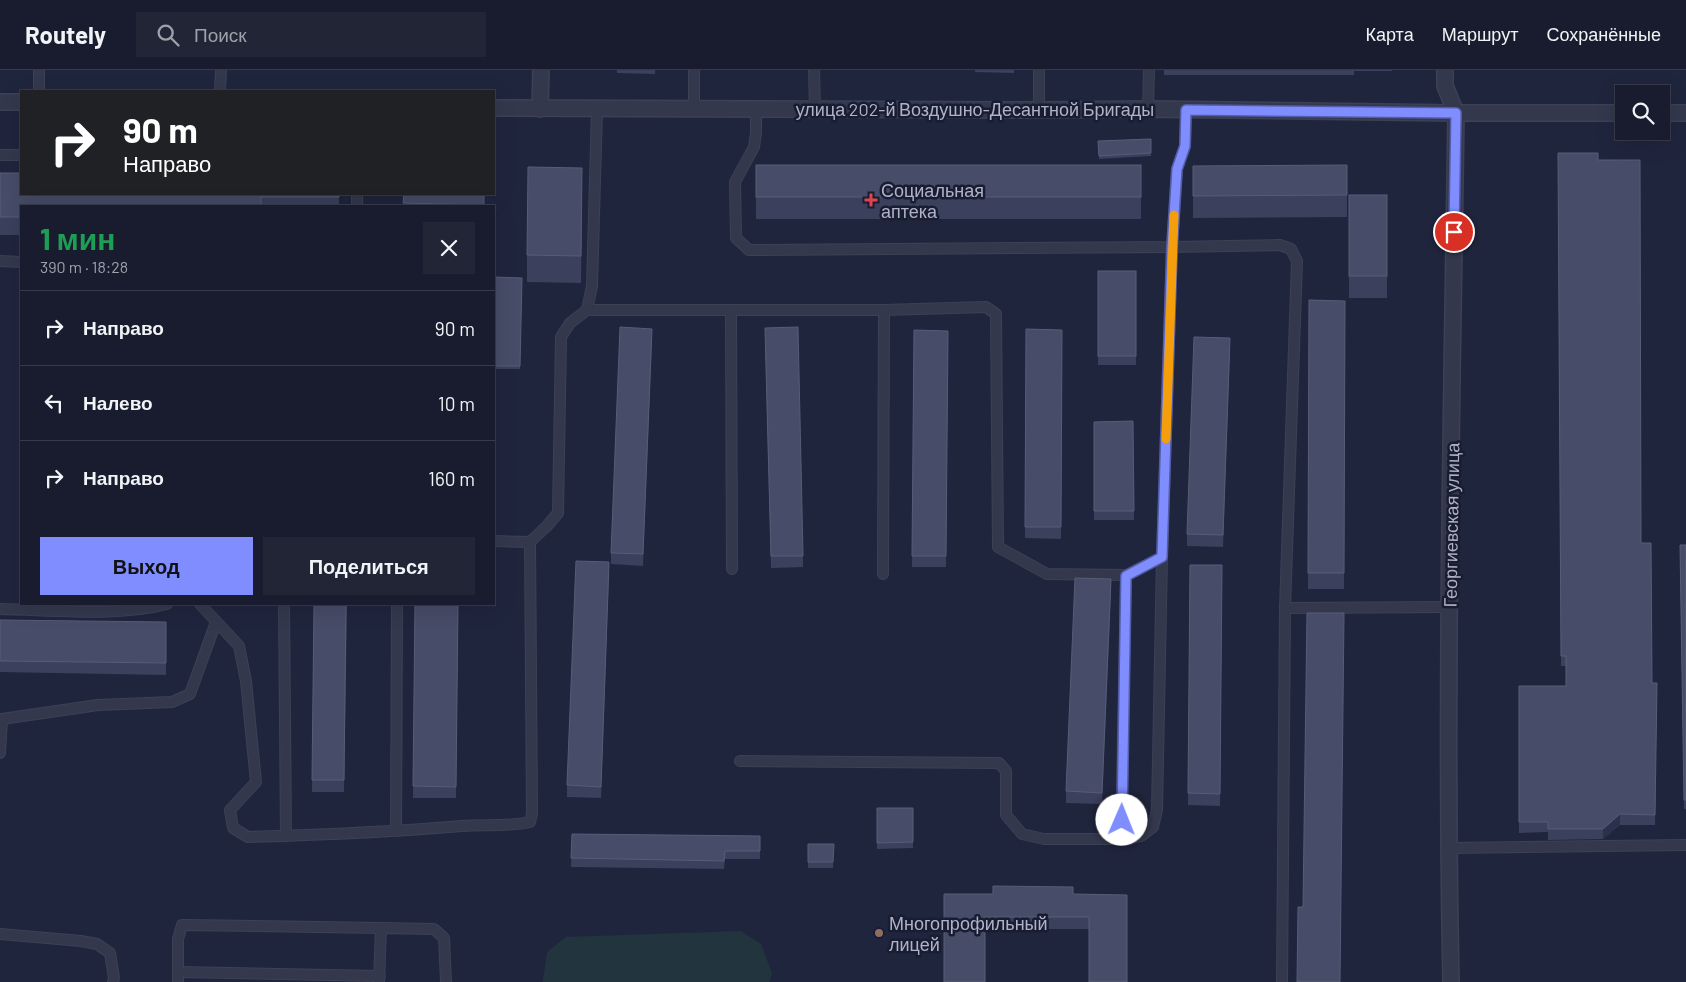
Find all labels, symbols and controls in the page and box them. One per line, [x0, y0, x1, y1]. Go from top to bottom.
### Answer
search box [136, 12, 486, 57]
text: Routely [25, 20, 106, 49]
icon: search [154, 21, 182, 49]
text: Поиск [194, 23, 247, 46]
text: Карта [1366, 23, 1414, 45]
text: Маршрут [1442, 23, 1518, 45]
text: Сохранённые [1546, 23, 1661, 45]
map controls [1615, 85, 1670, 140]
button: search [1615, 85, 1670, 140]
street label: улица 202-й Воздушно-Десантной Бригады [796, 98, 1154, 120]
text: 90 m [123, 108, 198, 150]
icon: right [40, 110, 105, 175]
text: Направо [123, 150, 211, 176]
place label: Социальная аптека [881, 179, 984, 222]
marker: Социальная аптека [865, 194, 877, 206]
pin [1433, 211, 1475, 253]
icon: arrive [1440, 218, 1468, 246]
text: 1 мин [40, 220, 115, 256]
button: close [423, 222, 475, 274]
text: 390 m · 18:28 [40, 257, 128, 276]
icon: right [40, 314, 68, 342]
text: Направо [83, 316, 164, 339]
text: 90 m [435, 317, 475, 340]
icon: left [40, 389, 68, 417]
text: Налево [83, 391, 153, 414]
text: 10 m [438, 392, 475, 415]
street label: Георгиевская улица [1439, 441, 1463, 608]
icon: right [40, 464, 68, 492]
text: Направо [83, 466, 164, 489]
text: 160 m [428, 467, 475, 490]
button: Выход [40, 537, 253, 595]
button: Поделиться [263, 537, 475, 595]
position arrow [1095, 793, 1147, 845]
place label: Многопрофильный лицей [889, 912, 1048, 955]
marker: Многопрофильный лицей [873, 927, 885, 939]

